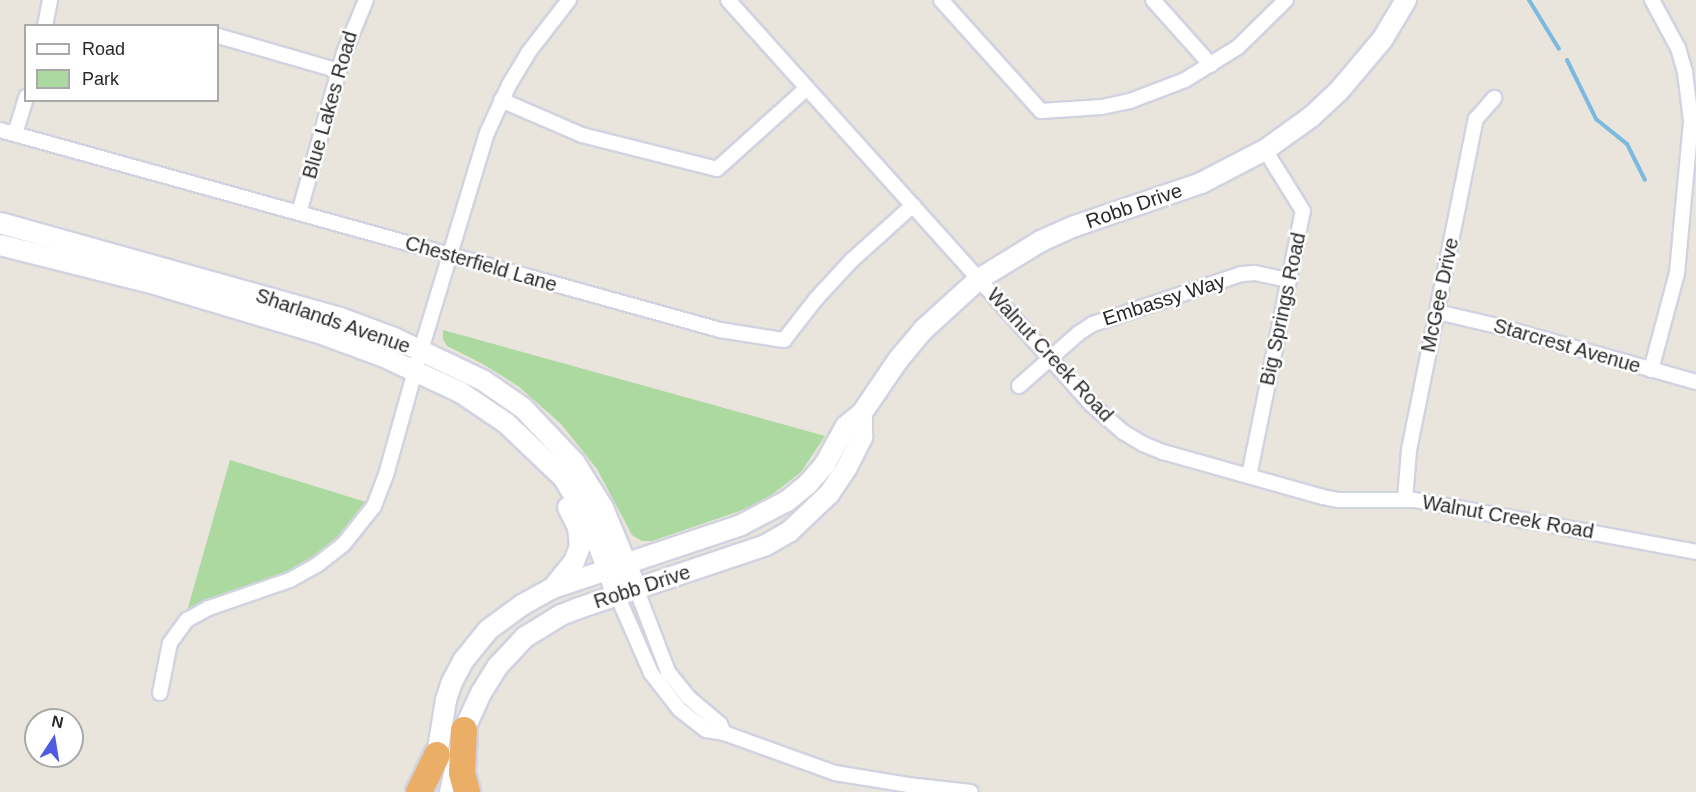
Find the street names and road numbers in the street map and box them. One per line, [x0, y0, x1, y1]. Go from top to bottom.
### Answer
street label: Blue Lakes Road [297, 28, 363, 182]
street label: Robb Drive [1083, 178, 1185, 234]
street label: Big Springs Road [1255, 230, 1311, 388]
street label: Chesterfield Lane [402, 231, 560, 297]
street label: McGee Drive [1416, 235, 1464, 355]
street label: Embassy Way [1100, 269, 1228, 331]
street label: Sharlands Avenue [252, 283, 414, 359]
street label: Walnut Creek Road [982, 283, 1118, 427]
street label: Starcrest Avenue [1490, 313, 1644, 379]
street label: Walnut Creek Road [1420, 490, 1596, 544]
street label: Robb Drive [591, 560, 693, 614]

